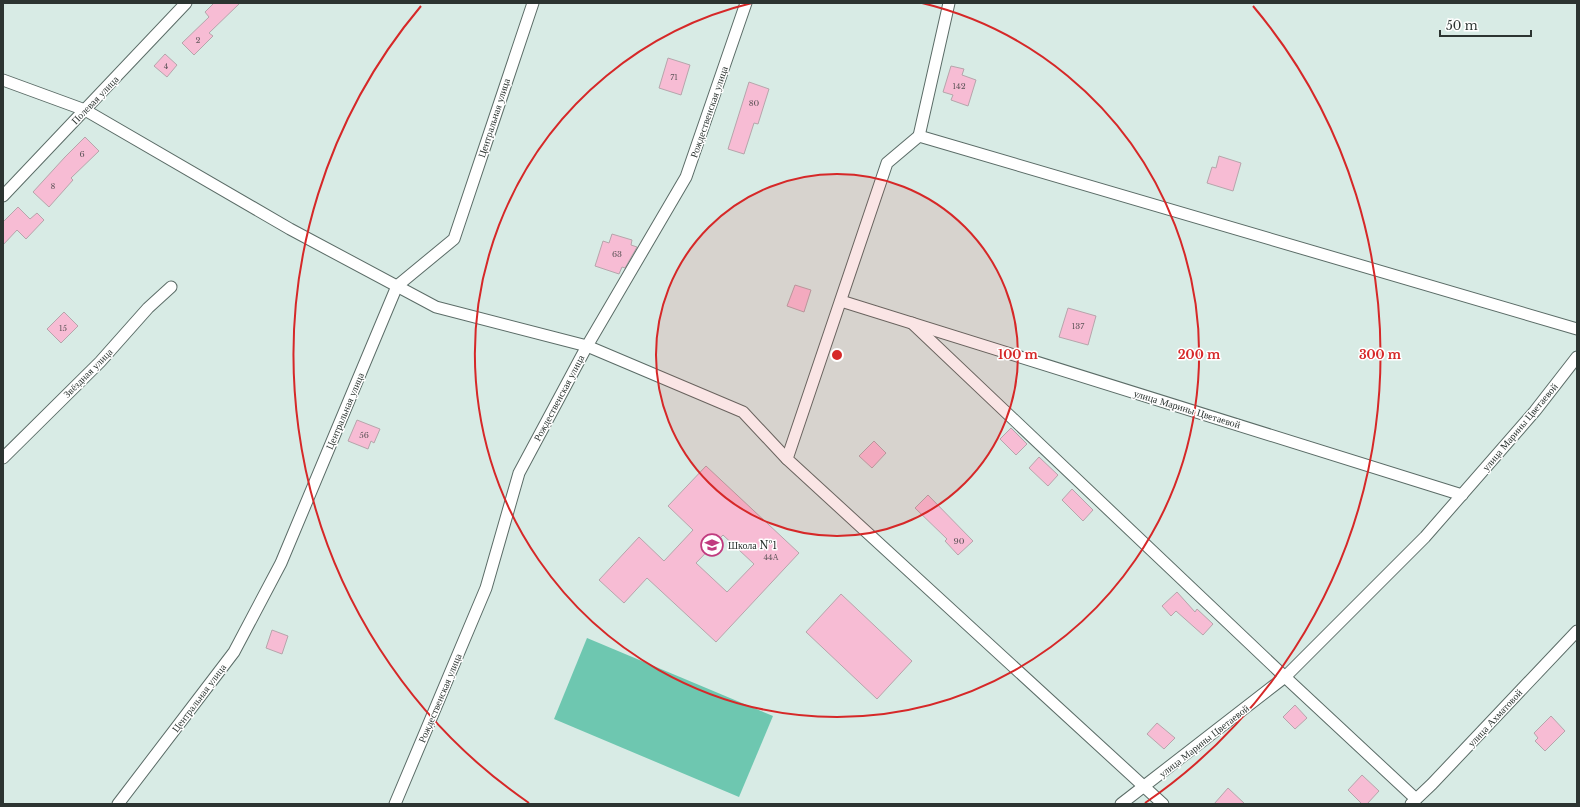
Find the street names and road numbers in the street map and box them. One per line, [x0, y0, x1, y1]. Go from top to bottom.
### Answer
street label: Рождественская улица [687, 64, 731, 159]
street label: Полевая улица [69, 73, 122, 127]
street label: Центральная улица [475, 76, 513, 159]
street label: Звёздная улица [60, 345, 116, 401]
street label: Рождественская улица [531, 352, 587, 443]
street label: Центральная улица [323, 370, 367, 452]
street label: улица Марины Цветаевой [1479, 380, 1561, 474]
street label: улица Марины Цветаевой [1132, 387, 1243, 432]
street label: Рождественская улица [415, 651, 465, 745]
street label: Центральная улица [169, 661, 229, 735]
street label: улица Ахматовой [1465, 686, 1526, 750]
street label: улица Марины Цветаевой [1156, 701, 1252, 780]

